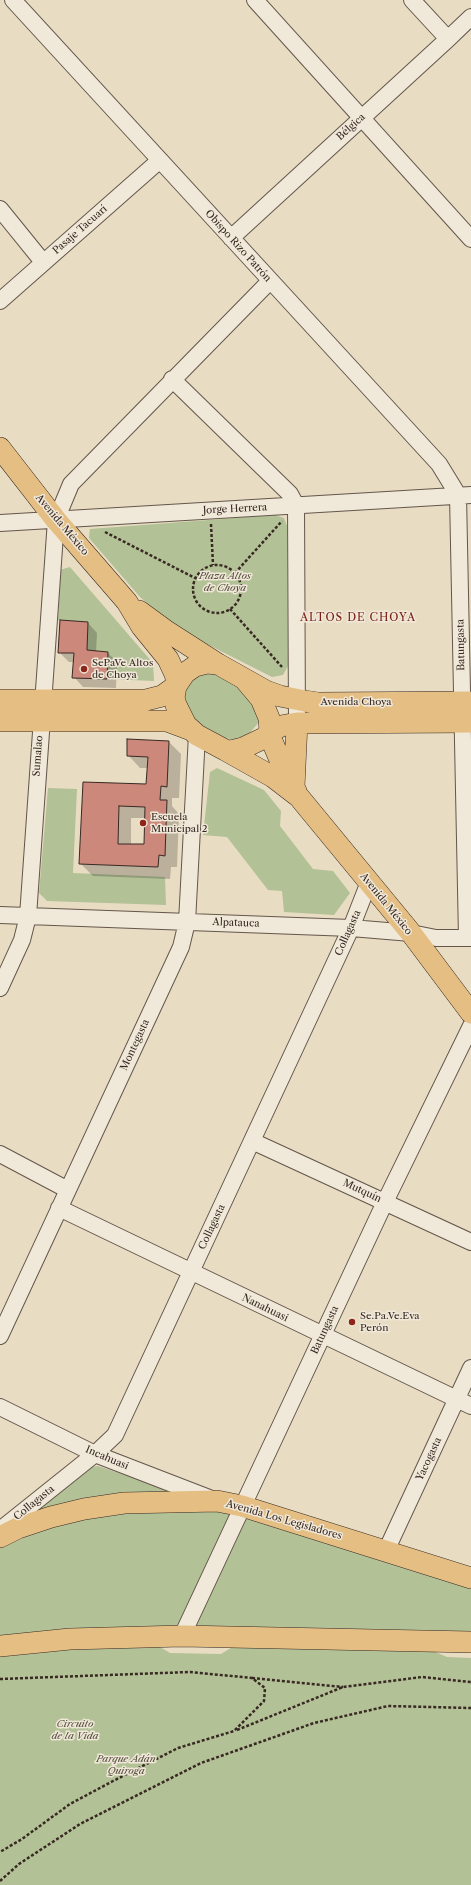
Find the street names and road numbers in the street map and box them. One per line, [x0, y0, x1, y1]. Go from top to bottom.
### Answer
street label: Bélgica [334, 111, 368, 143]
street label: Pasaje Tacuarí [50, 203, 110, 257]
street label: Obispo Rizo Patrón [203, 208, 273, 284]
street label: Avenida México [33, 492, 91, 558]
street label: Jorge Herrera [202, 501, 268, 517]
street label: Batungasta [455, 619, 467, 671]
street label: Avenida Choya [320, 696, 392, 708]
street label: Sumalao [31, 735, 45, 777]
street label: Avenida México [357, 871, 415, 937]
street label: Collagasta [333, 908, 363, 958]
street label: Alpatauca [212, 916, 260, 930]
street label: Montegasta [118, 1018, 152, 1072]
street label: Mutquín [341, 1177, 383, 1205]
street label: Collagasta [196, 1202, 228, 1252]
street label: Nanahuasi [240, 1292, 290, 1324]
street label: Batungasta [309, 1304, 341, 1356]
street label: Yacogasta [414, 1435, 444, 1483]
street label: Incahuasi [84, 1444, 130, 1472]
street label: Collagasta [11, 1483, 57, 1523]
street label: Avenida Los Legisladores [225, 1498, 343, 1542]

